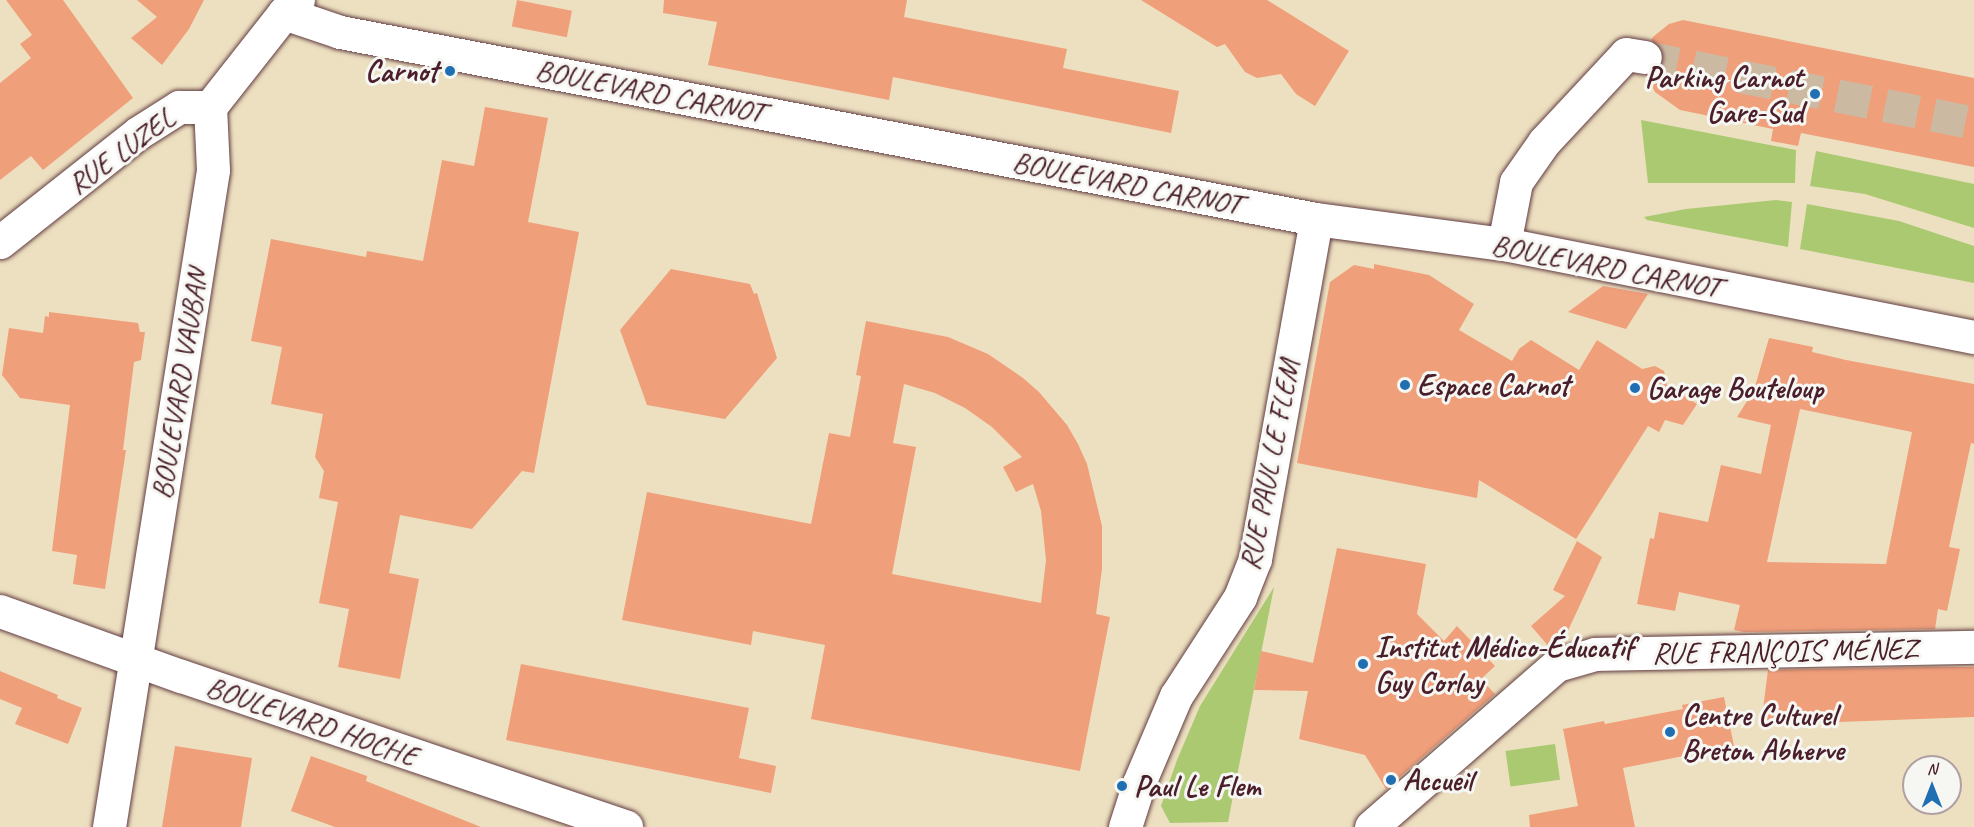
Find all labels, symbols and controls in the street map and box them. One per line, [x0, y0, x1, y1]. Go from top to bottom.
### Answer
street label: BOULEVARD CARNOT [534, 51, 766, 131]
place label: Carnot [365, 53, 438, 89]
place label: Parking Carnot Gare-Sud [1644, 59, 1803, 130]
marker: Carnot [443, 64, 457, 78]
marker: Parking Carnot Gare-Sud [1808, 87, 1822, 101]
street label: RUE LUZEL [61, 100, 181, 202]
street label: BOULEVARD CARNOT [1011, 143, 1243, 223]
street label: BOULEVARD CARNOT [1490, 226, 1722, 306]
street label: BOULEVARD VAUBAN [143, 268, 215, 500]
street label: RUE PAUL LE FLEM [1231, 357, 1307, 573]
place label: Espace Carnot [1417, 367, 1570, 403]
place label: Garage Bouteloup [1647, 370, 1823, 406]
marker: Espace Carnot [1398, 378, 1412, 392]
marker: Garage Bouteloup [1628, 381, 1642, 395]
place label: Institut Médico-Éducatif Guy Corlay [1375, 629, 1633, 700]
street label: RUE FRANÇOIS MÉNEZ [1652, 631, 1918, 671]
marker: Institut Médico-Éducatif Guy Corlay [1356, 657, 1370, 671]
street label: BOULEVARD HOCHE [202, 668, 422, 774]
place label: Centre Culturel Breton Abherve [1682, 697, 1844, 768]
marker: Centre Culturel Breton Abherve [1663, 725, 1677, 739]
north arrow [1902, 755, 1962, 815]
text: N [1927, 759, 1937, 779]
place label: Accueil [1403, 762, 1472, 798]
place label: Paul Le Flem [1134, 768, 1262, 804]
marker: Accueil [1384, 773, 1398, 787]
marker: Paul Le Flem [1115, 779, 1129, 793]

